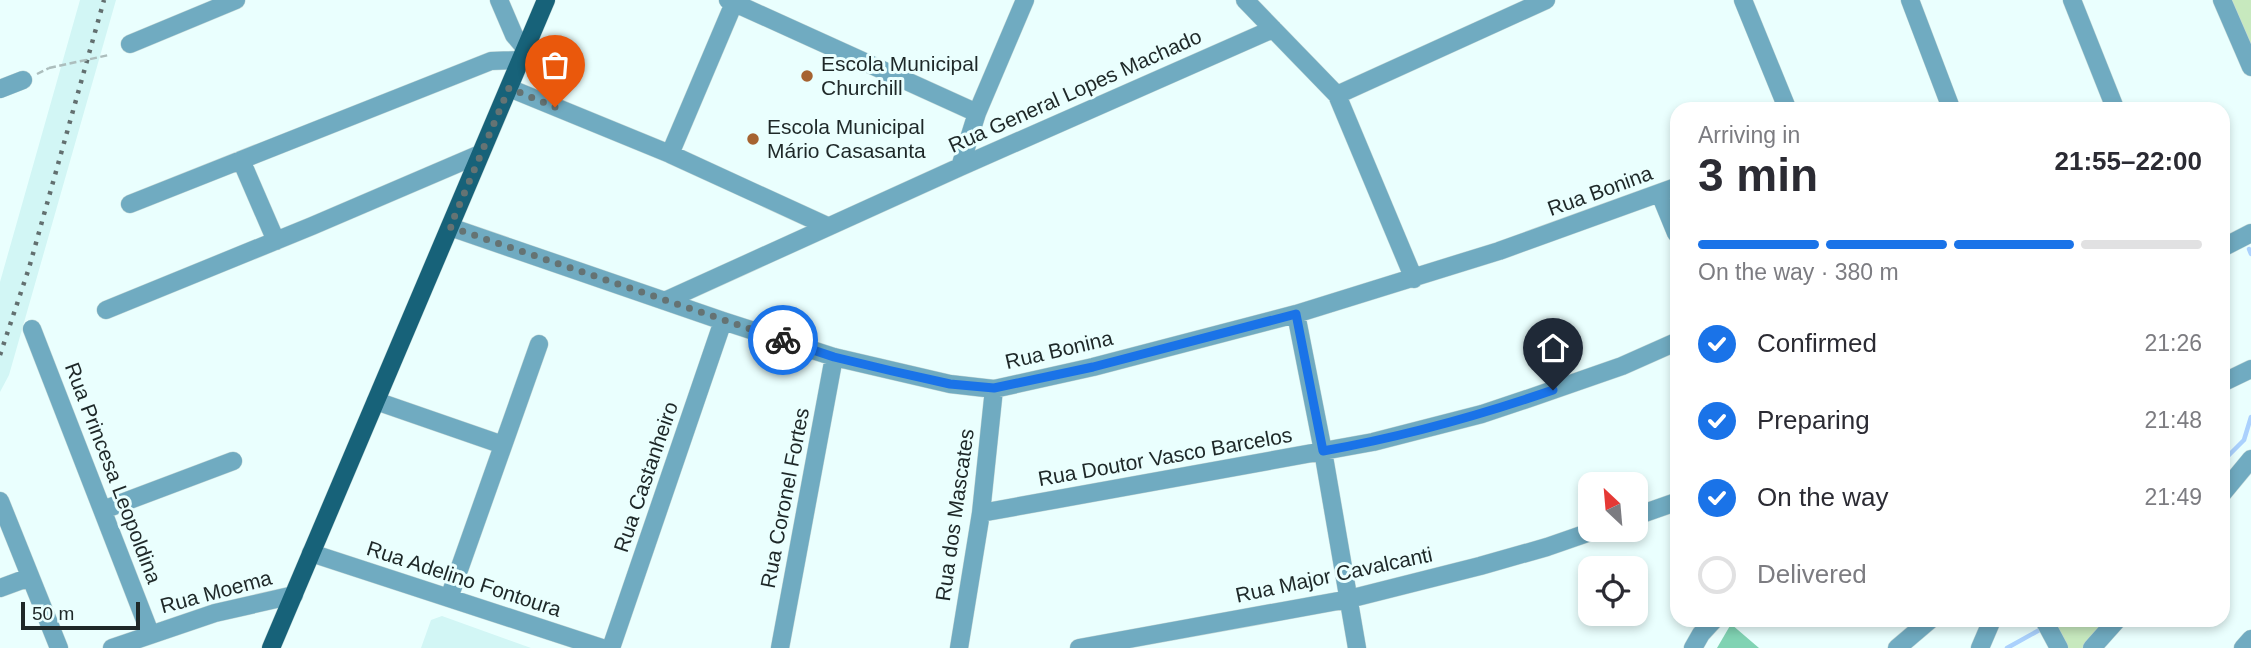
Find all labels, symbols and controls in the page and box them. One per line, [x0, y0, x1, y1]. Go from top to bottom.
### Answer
street label: Rua General Lopes Machado [945, 24, 1205, 157]
pin [525, 35, 585, 107]
icon: bag [536, 46, 574, 84]
place label: Escola Municipal Churchill [821, 52, 979, 99]
marker: Escola Municipal Churchill [799, 68, 815, 84]
place label: Escola Municipal Mário Casasanta [767, 115, 926, 162]
text: Arriving in [1698, 122, 1800, 148]
marker: Escola Municipal Mário Casasanta [745, 131, 761, 147]
text: 21:55–22:00 [2055, 146, 2202, 176]
text: 3 min [1698, 149, 1818, 201]
street label: Rua Bonina [1544, 161, 1656, 220]
text: On the way · 380 m [1698, 259, 1899, 285]
courier [748, 305, 818, 375]
pin [1523, 318, 1583, 390]
icon: bike [764, 321, 802, 359]
icon: check [1698, 325, 1736, 363]
street label: Rua Bonina [1003, 326, 1115, 373]
text: Confirmed [1757, 328, 1877, 358]
icon: home [1534, 329, 1572, 367]
text: 21:26 [2144, 330, 2202, 356]
street label: Rua Princesa Leopoldina [61, 359, 166, 587]
street label: Rua Castanheiro [609, 399, 682, 555]
icon: check [1698, 402, 1736, 440]
text: Preparing [1757, 405, 1870, 435]
street label: Rua Coronel Fortes [756, 406, 813, 590]
text: 21:48 [2144, 407, 2202, 433]
street label: Rua Doutor Vasco Barcelos [1036, 423, 1294, 490]
street label: Rua dos Mascates [931, 427, 978, 603]
north arrow [1578, 472, 1648, 542]
map controls [1578, 472, 1648, 626]
icon: check [1698, 479, 1736, 517]
text: On the way [1757, 482, 1889, 512]
text: 21:49 [2144, 484, 2202, 510]
street label: Rua Adelino Fontoura [364, 536, 565, 621]
street label: Rua Major Cavalcanti [1233, 542, 1434, 607]
button: locate [1578, 556, 1648, 626]
text: Delivered [1757, 559, 1867, 589]
street label: Rua Moema [158, 566, 274, 617]
scale bar [21, 599, 140, 631]
text: 50 m [32, 603, 74, 624]

